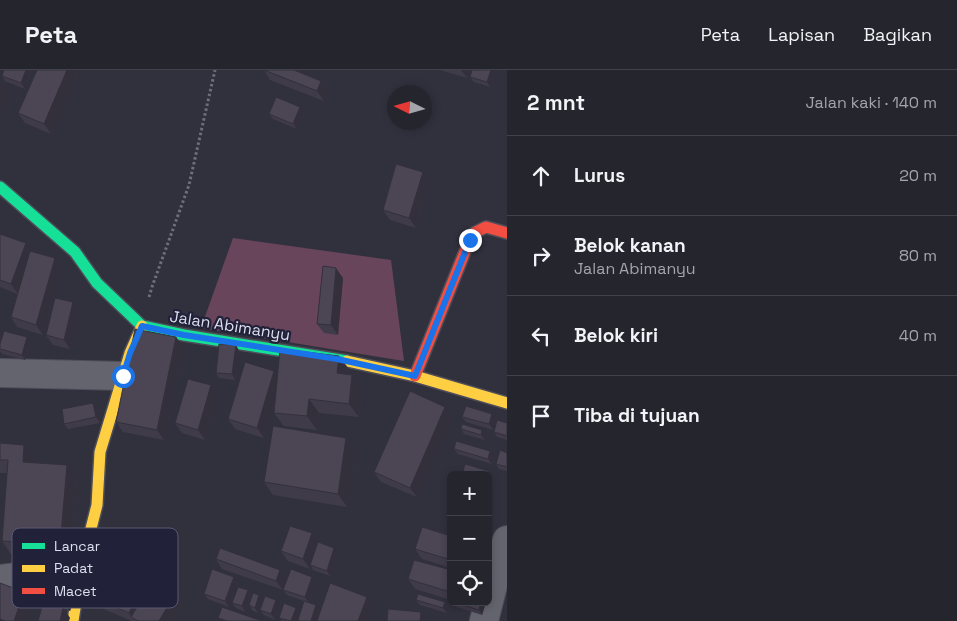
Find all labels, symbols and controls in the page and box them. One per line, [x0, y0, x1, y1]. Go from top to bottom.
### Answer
text: Peta [25, 19, 78, 50]
text: Peta [701, 23, 740, 46]
text: Lapisan [768, 23, 835, 46]
text: Bagikan [863, 23, 932, 46]
north arrow [387, 85, 432, 130]
text: 2 mnt [527, 89, 585, 116]
text: Jalan kaki · 140 m [805, 92, 937, 113]
icon: ahead [527, 162, 555, 190]
text: Lurus [574, 163, 625, 188]
text: 20 m [899, 165, 937, 186]
route end [459, 229, 482, 252]
text: Belok kanan [574, 233, 686, 258]
icon: right [527, 242, 555, 270]
text: 80 m [899, 245, 937, 266]
text: Jalan Abimanyu [574, 258, 696, 279]
street label: Jalan Abimanyu [168, 306, 292, 345]
icon: left [527, 322, 555, 350]
text: Belok kiri [574, 323, 658, 348]
text: 40 m [899, 325, 937, 346]
route start [112, 365, 135, 388]
icon: arrive [527, 402, 555, 430]
text: Tiba di tujuan [574, 403, 700, 428]
map controls [447, 471, 492, 606]
button: + [447, 471, 492, 516]
button: − [447, 516, 492, 561]
legend [12, 528, 178, 608]
text: Lancar [54, 537, 100, 555]
text: Padat [54, 559, 93, 577]
button: locate [447, 561, 492, 606]
text: Macet [54, 582, 97, 600]

